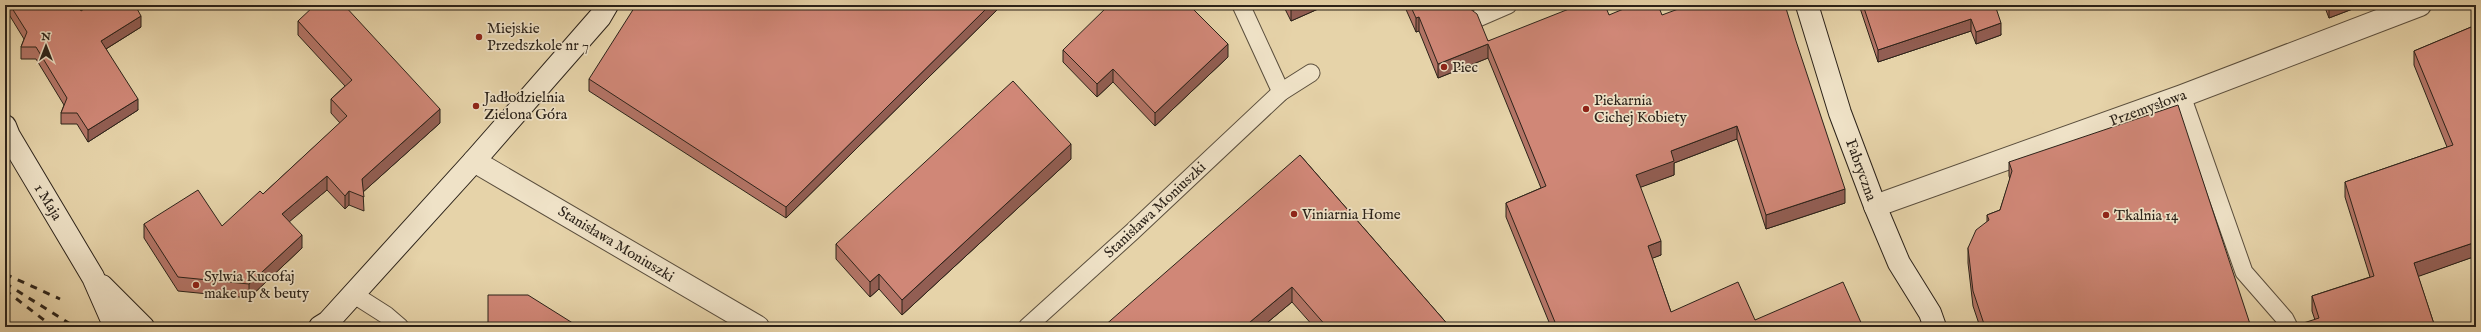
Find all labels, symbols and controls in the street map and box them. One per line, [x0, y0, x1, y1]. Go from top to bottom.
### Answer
place label: Miejskie Przedszkole nr 7 [487, 19, 589, 55]
north arrow [26, 26, 66, 66]
text: N [40, 30, 51, 44]
marker: Miejskie Przedszkole nr 7 [474, 32, 484, 42]
place label: Piec [1452, 58, 1478, 77]
marker: Piec [1439, 62, 1449, 72]
street label: Przemysłowa [2107, 85, 2190, 131]
place label: Jadłodzielnia Zielona Góra [482, 88, 568, 124]
place label: Piekarnia Cichej Kobiety [1594, 91, 1688, 127]
marker: Jadłodzielnia Zielona Góra [471, 101, 481, 111]
marker: Piekarnia Cichej Kobiety [1581, 104, 1591, 114]
street label: Fabryczna [1841, 137, 1881, 204]
street label: Stanisława Moniuszki [1100, 158, 1210, 262]
street label: 1 Maja [30, 180, 67, 224]
street label: Stanisława Moniuszki [554, 202, 678, 286]
place label: Viniarnia Home [1301, 205, 1401, 224]
place label: Tkalnia 14 [2114, 206, 2179, 225]
marker: Viniarnia Home [1289, 209, 1299, 219]
marker: Tkalnia 14 [2101, 210, 2111, 220]
place label: Sylwia Kucofaj make up & beuty [204, 267, 310, 303]
marker: Sylwia Kucofaj make up & beuty [191, 280, 201, 290]

